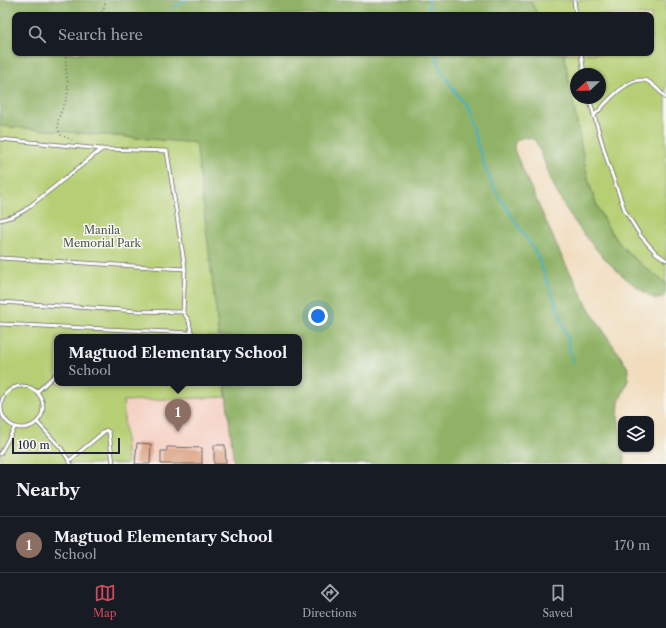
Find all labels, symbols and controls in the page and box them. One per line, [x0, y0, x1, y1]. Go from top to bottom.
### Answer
search box [12, 12, 654, 56]
icon: search [26, 23, 48, 45]
text: Search here [58, 25, 143, 44]
north arrow [570, 68, 606, 104]
park label: Manila Memorial Park [63, 223, 142, 250]
your location [308, 306, 328, 326]
popup [54, 334, 302, 386]
text: Magtuod Elementary School [69, 343, 287, 362]
text: School [69, 362, 111, 378]
pin: 1 [165, 399, 191, 432]
map controls [618, 416, 654, 452]
button: layers [618, 416, 654, 452]
scale bar [12, 436, 120, 455]
text: 100 m [18, 438, 50, 452]
text: Nearby [16, 480, 80, 500]
text: Magtuod Elementary School [54, 527, 273, 546]
text: 1 [26, 537, 32, 553]
text: 170 m [614, 537, 650, 553]
text: School [54, 546, 97, 562]
tab: Map [93, 582, 117, 620]
tab: Directions [302, 582, 357, 620]
tab: Saved [543, 582, 573, 620]

